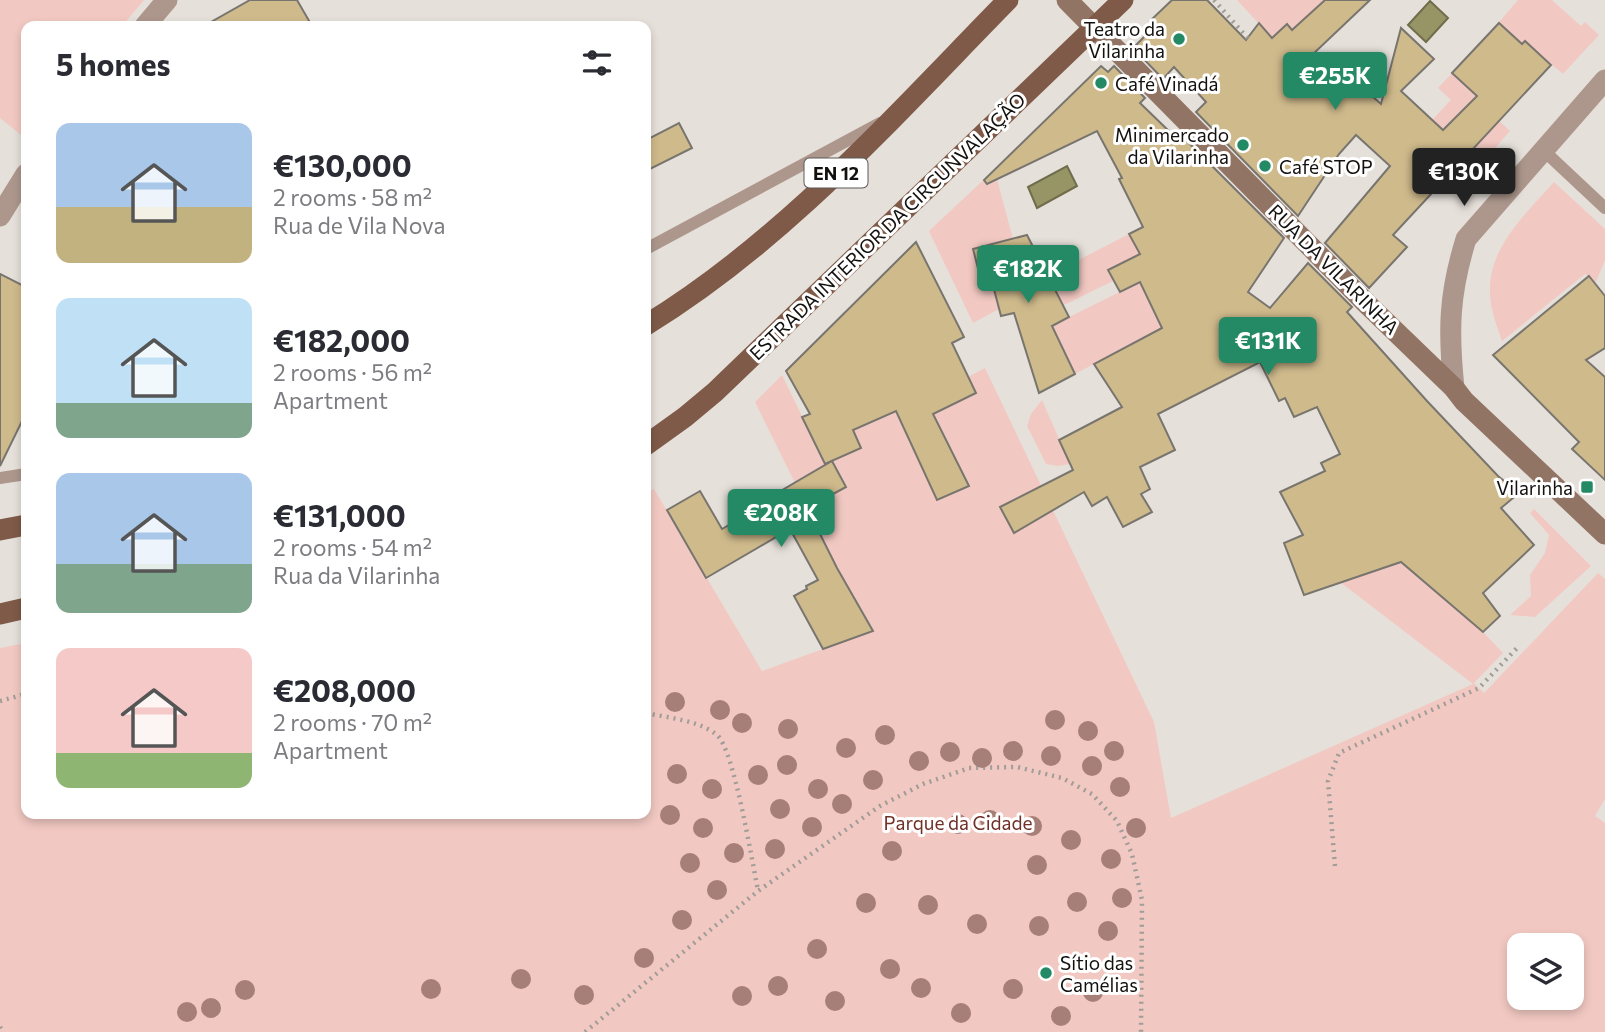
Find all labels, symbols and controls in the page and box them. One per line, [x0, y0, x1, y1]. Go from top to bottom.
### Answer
place label: Teatro da Vilarinha [1083, 17, 1165, 62]
marker: Teatro da Vilarinha [1171, 31, 1187, 47]
icon: filters [578, 44, 616, 82]
text: 5 homes [56, 45, 170, 82]
pin: €255K [1286, 52, 1384, 112]
text: €255K [1299, 61, 1371, 89]
place label: Café Vinadá [1115, 72, 1218, 95]
marker: Café Vinadá [1093, 75, 1109, 91]
street label: ESTRADA INTERIOR DA CIRCUNVALAÇÃO [744, 88, 1030, 364]
place label: Minimercado da Vilarinha [1115, 123, 1229, 168]
marker: Minimercado da Vilarinha [1235, 137, 1251, 153]
text: €130,000 [273, 146, 412, 183]
pin: €130K [1415, 148, 1513, 208]
icon: home [112, 151, 196, 235]
place label: Café STOP [1279, 155, 1373, 178]
text: €130K [1428, 157, 1500, 185]
road number: EN 12 [804, 158, 868, 188]
marker: Café STOP [1257, 158, 1273, 174]
text: 2 rooms · 58 m² [273, 183, 432, 211]
street label: RUA DA VILARINHA [1264, 199, 1404, 339]
text: Rua de Vila Nova [273, 211, 446, 239]
pin: €182K [979, 246, 1077, 305]
text: €182K [993, 254, 1063, 282]
pin: €131K [1219, 318, 1317, 377]
text: €182,000 [273, 321, 410, 358]
icon: home [112, 326, 196, 410]
text: €131K [1235, 326, 1301, 354]
text: 2 rooms · 56 m² [273, 358, 432, 386]
text: Apartment [273, 386, 388, 414]
place label: Vilarinha [1496, 476, 1573, 499]
marker: Vilarinha [1579, 479, 1595, 495]
pin: €208K [732, 490, 830, 549]
text: €131,000 [273, 496, 406, 533]
text: €208K [744, 498, 818, 526]
icon: home [112, 501, 196, 585]
text: 2 rooms · 54 m² [273, 533, 432, 561]
text: Rua da Vilarinha [273, 561, 440, 589]
text: €208,000 [273, 671, 416, 708]
icon: home [112, 676, 196, 760]
text: 2 rooms · 70 m² [273, 708, 432, 736]
text: Apartment [273, 736, 388, 764]
park label: Parque da Cidade [884, 811, 1032, 834]
map controls [1507, 933, 1584, 1010]
button: layers [1507, 933, 1584, 1010]
place label: Sítio das Camélias [1060, 951, 1138, 996]
marker: Sítio das Camélias [1038, 965, 1054, 981]

